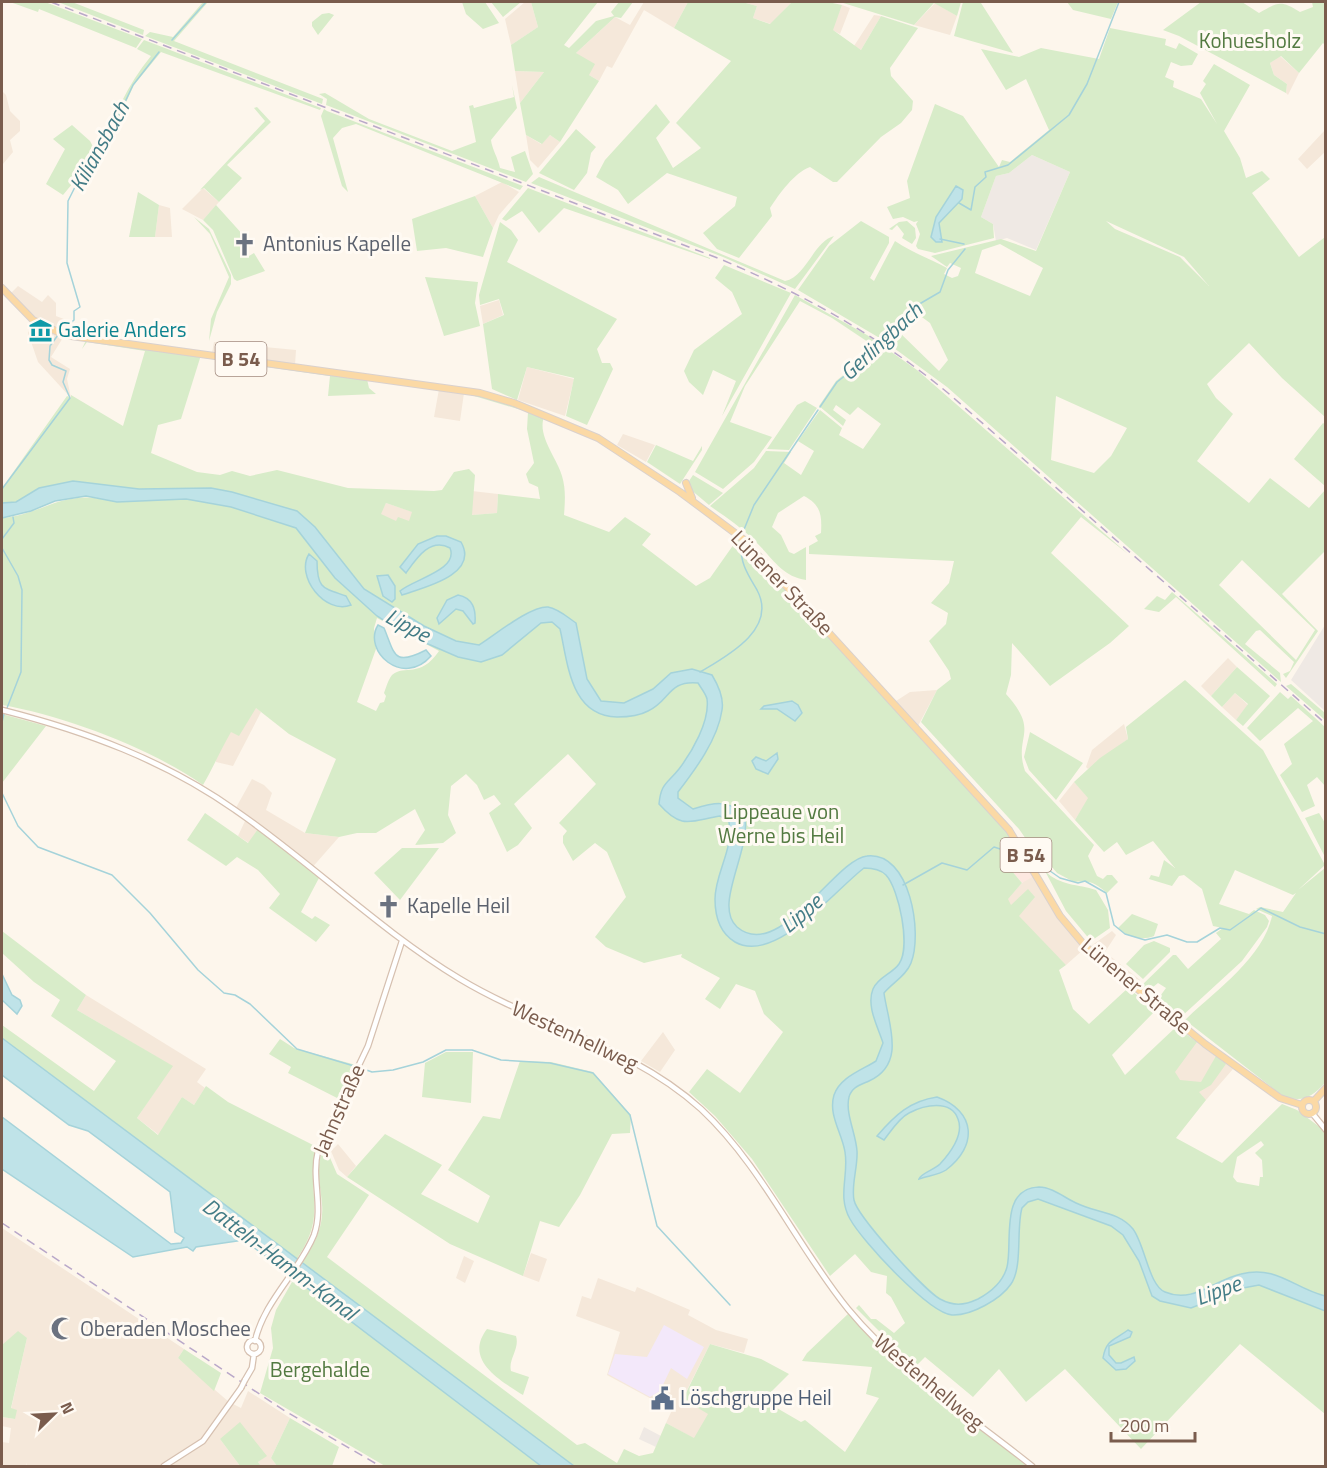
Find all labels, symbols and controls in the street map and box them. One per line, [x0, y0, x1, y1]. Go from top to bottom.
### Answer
park label: Kohuesholz [1199, 24, 1301, 56]
water label: Kiliansbach [60, 94, 138, 197]
place label: Antonius Kapelle [263, 227, 411, 259]
church icon: Antonius Kapelle [232, 231, 258, 257]
water label: Gerlingbach [832, 293, 931, 388]
place label: Galerie Anders [58, 313, 187, 345]
museum icon: Galerie Anders [27, 317, 53, 343]
road number: B 54 [216, 342, 266, 376]
street label: Lünener Straße [724, 522, 841, 642]
water label: Lippe [380, 599, 438, 652]
park label: Lippeaue von Werne bis Heil [718, 795, 844, 851]
road number: B 54 [1000, 838, 1052, 872]
water label: Lippe [772, 884, 831, 941]
place label: Kapelle Heil [407, 889, 510, 921]
church icon: Kapelle Heil [376, 893, 402, 919]
street label: Lünener Straße [1074, 929, 1199, 1041]
street label: Westenhellweg [507, 992, 644, 1079]
street label: Jahnstraße [304, 1059, 372, 1160]
water label: Datteln-Hamm-Kanal [195, 1189, 366, 1330]
water label: Lippe [1190, 1266, 1247, 1314]
place label: Oberaden Moschee [80, 1312, 251, 1344]
mosque icon: Oberaden Moschee [49, 1316, 75, 1342]
street label: Westenhellweg [867, 1325, 992, 1438]
park label: Bergehalde [270, 1353, 370, 1385]
place label: Löschgruppe Heil [680, 1381, 832, 1413]
north arrow [24, 1384, 84, 1444]
public building icon: Löschgruppe Heil [649, 1385, 675, 1411]
text: N [54, 1398, 81, 1418]
scale bar [1111, 1405, 1195, 1443]
text: 200 m [1120, 1412, 1169, 1439]

